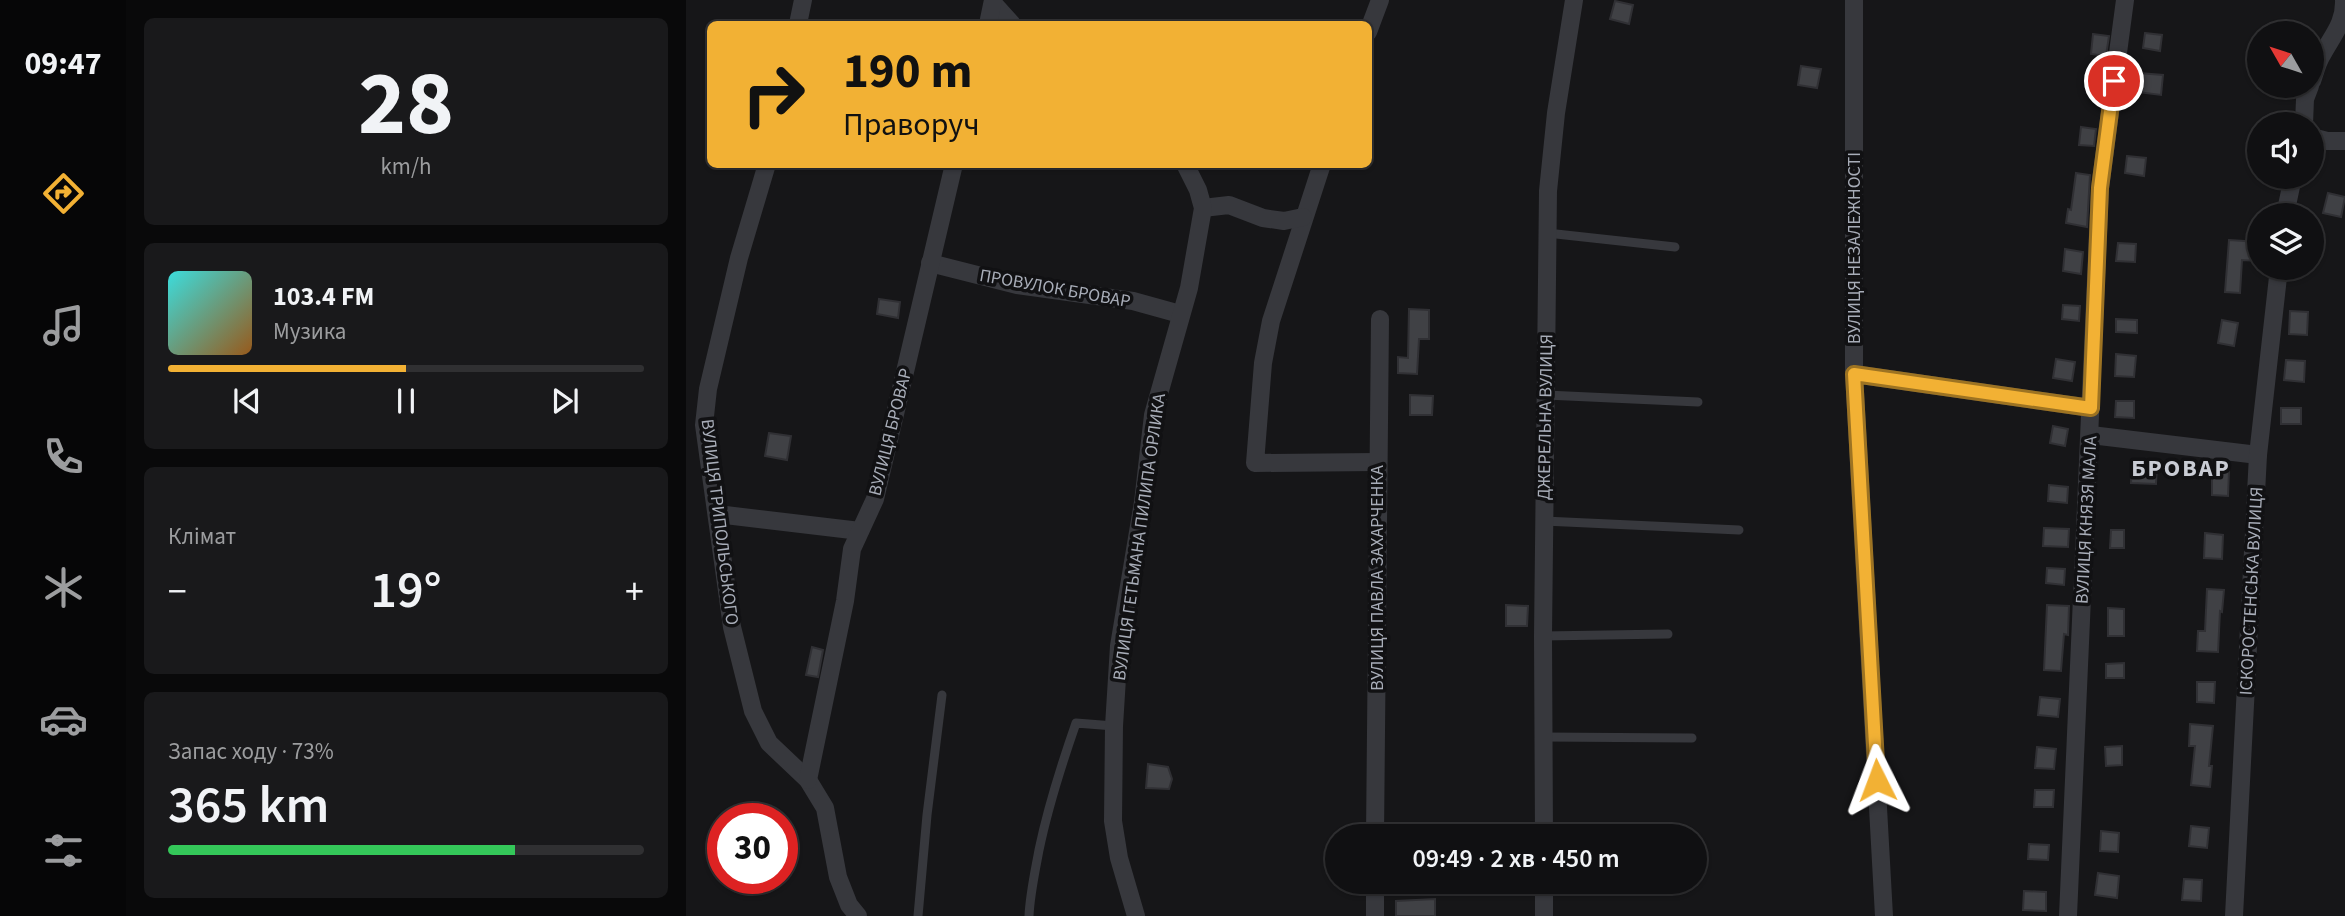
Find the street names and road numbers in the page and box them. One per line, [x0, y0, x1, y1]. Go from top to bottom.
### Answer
street label: ВУЛИЦЯ НЕЗАЛЕЖНОСТІ [1842, 152, 1867, 344]
street label: ПРОВУЛОК БРОВАР [977, 263, 1132, 314]
street label: ДЖЕРЕЛЬНА ВУЛИЦЯ [1532, 334, 1559, 500]
street label: ВУЛИЦЯ БРОВАР [863, 366, 918, 499]
street label: ВУЛИЦЯ ГЕТЬМАНА ПИЛИПА ОРЛИКА [1107, 392, 1172, 682]
street label: ВУЛИЦЯ ТРИПОЛЬСЬКОГО [694, 418, 745, 627]
street label: ВУЛИЦЯ КНЯЗЯ МАЛА [2070, 435, 2103, 605]
street label: ВУЛИЦЯ ПАВЛА ЗАХАРЧЕНКА [1365, 465, 1390, 691]
street label: ІСКОРОСТЕНСЬКА ВУЛИЦЯ [2234, 486, 2269, 696]

